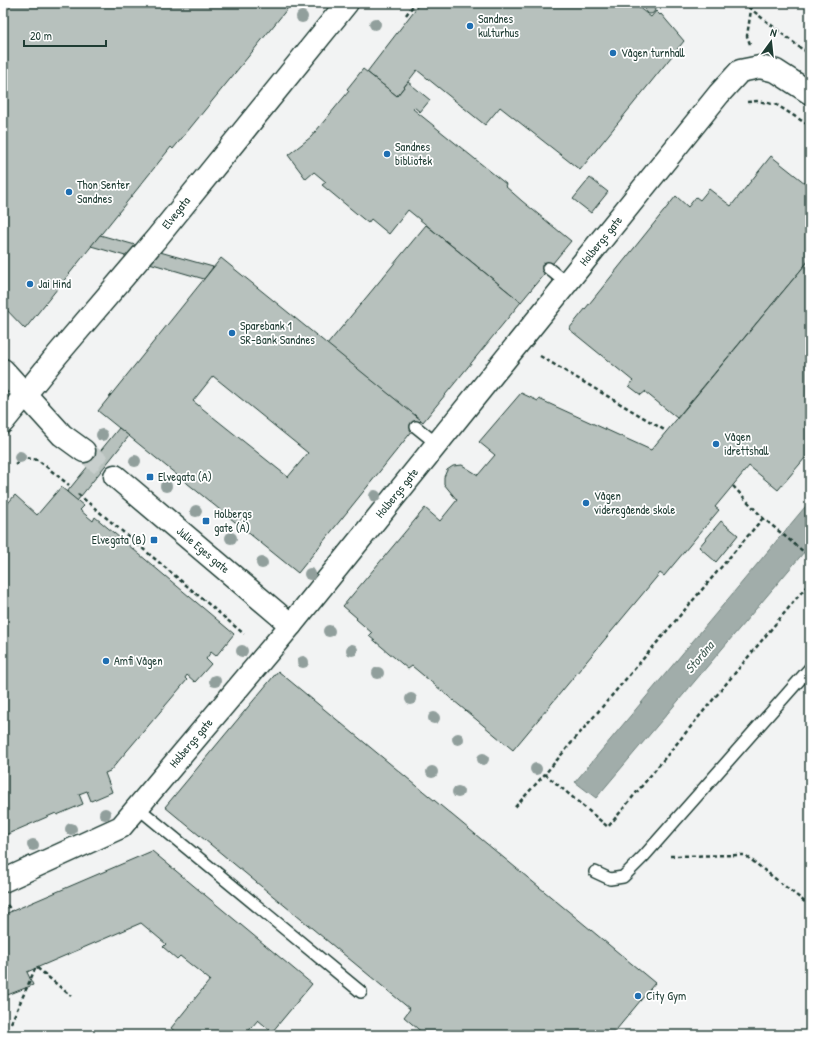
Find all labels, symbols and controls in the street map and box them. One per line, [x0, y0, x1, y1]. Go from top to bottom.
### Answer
place label: Sandnes kulturhus [478, 10, 519, 41]
marker: Sandnes kulturhus [465, 21, 475, 31]
scale bar [24, 22, 106, 48]
north arrow [751, 22, 791, 62]
text: N [769, 25, 778, 40]
text: 20 m [30, 27, 52, 44]
place label: Vågen turnhall [621, 44, 685, 61]
marker: Vågen turnhall [608, 48, 618, 58]
place label: Sandnes bibliotek [395, 138, 432, 169]
marker: Sandnes bibliotek [382, 149, 392, 159]
place label: Thon Senter Sandnes [77, 176, 130, 207]
marker: Thon Senter Sandnes [64, 187, 74, 197]
street label: Elvegata [158, 193, 194, 232]
street label: Holbergs gate [575, 212, 626, 269]
place label: Jai Hind [38, 275, 71, 292]
marker: Jai Hind [25, 279, 35, 289]
place label: Sparebank 1 SR-Bank Sandnes [240, 317, 315, 348]
marker: Sparebank 1 SR-Bank Sandnes [227, 328, 237, 338]
place label: Vågen idrettshall [724, 428, 769, 459]
marker: Vågen idrettshall [711, 439, 721, 449]
street label: Holbergs gate [371, 464, 422, 521]
place label: Elvegata (A) [158, 468, 212, 485]
marker: Elvegata (A) [145, 472, 155, 482]
place label: Vågen videregående skole [594, 487, 675, 518]
marker: Vågen videregående skole [581, 498, 591, 508]
place label: Holbergs gate (A) [214, 505, 252, 536]
marker: Holbergs gate (A) [201, 516, 211, 526]
street label: Julie Eges gate [173, 522, 234, 577]
place label: Elvegata (B) [92, 531, 146, 548]
marker: Elvegata (B) [149, 535, 159, 545]
water label: Storåna [680, 636, 719, 677]
place label: Amfi Vågen [114, 652, 163, 669]
marker: Amfi Vågen [101, 656, 111, 666]
street label: Holbergs gate [165, 714, 216, 771]
place label: City Gym [646, 987, 686, 1004]
marker: City Gym [633, 991, 643, 1001]

